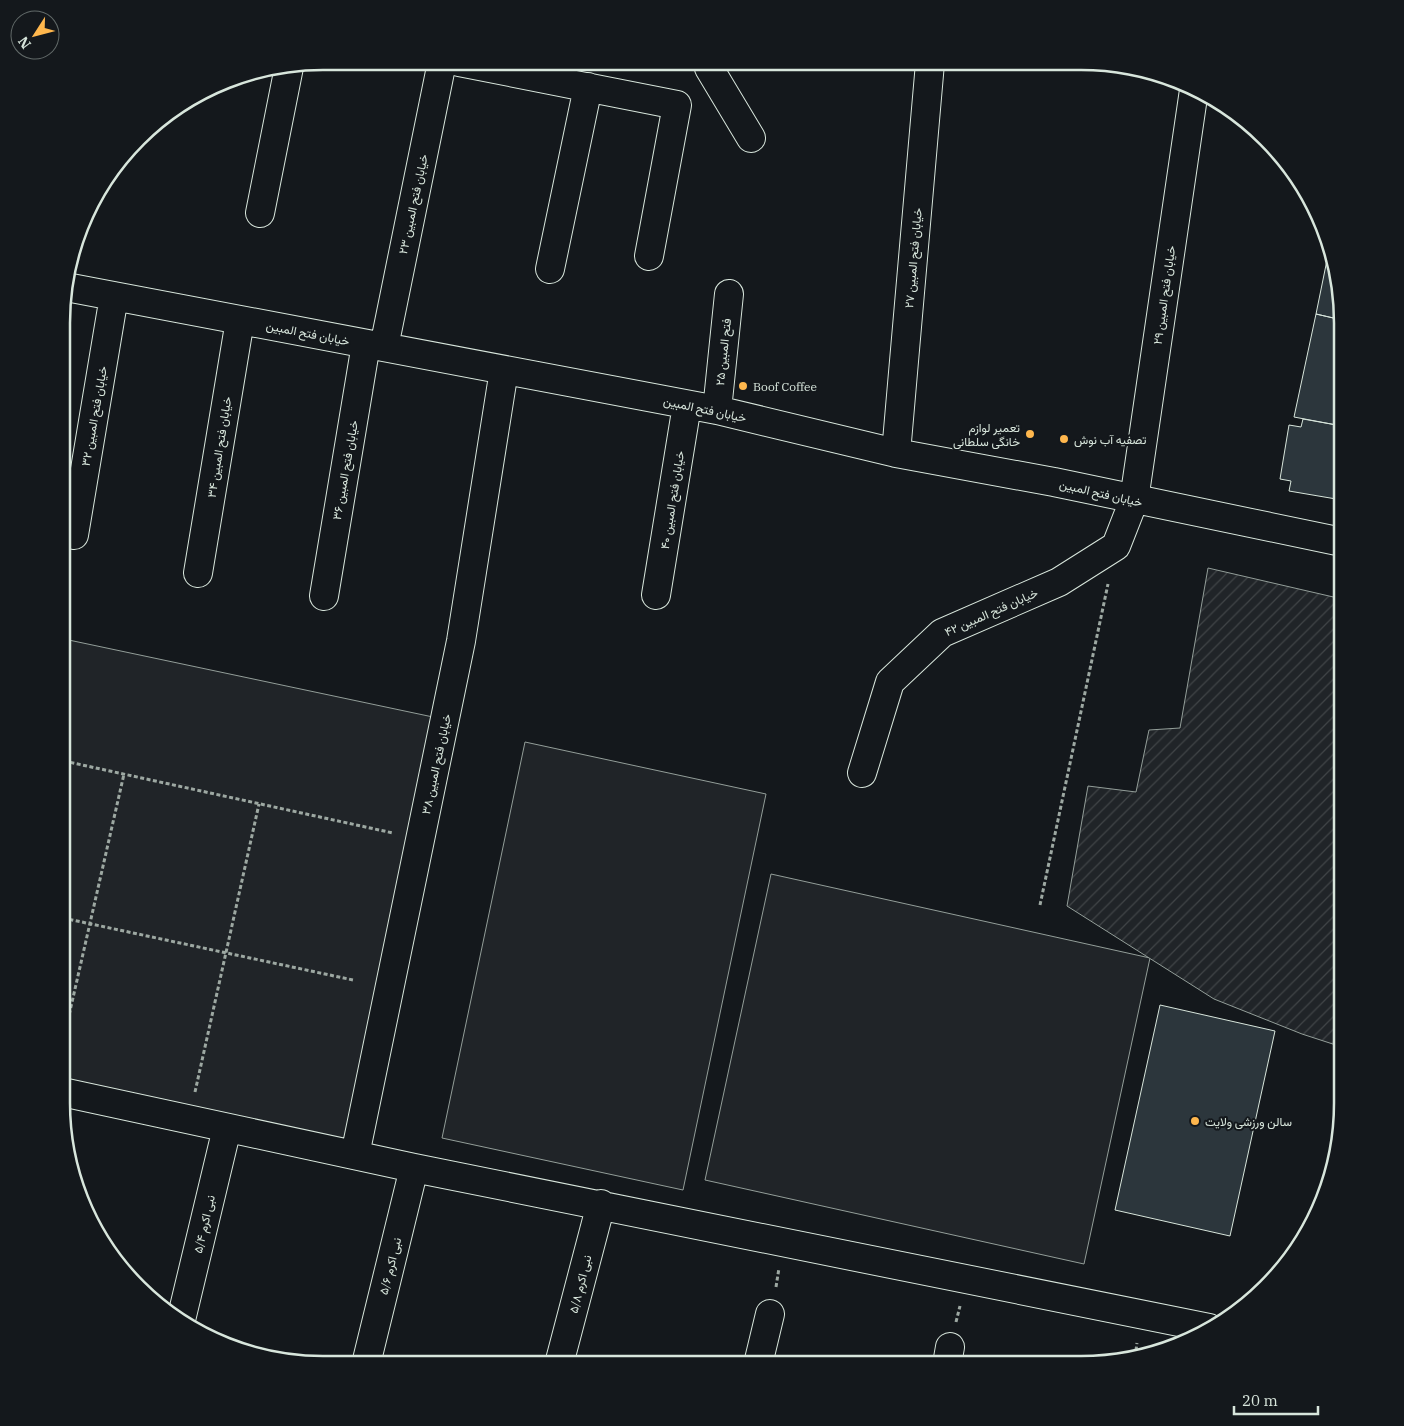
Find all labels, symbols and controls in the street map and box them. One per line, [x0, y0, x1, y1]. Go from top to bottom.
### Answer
north arrow [10, 10, 60, 60]
text: N [14, 33, 35, 52]
street label: خیابان فتح المبین ۲۳ [395, 153, 433, 256]
street label: خیابان فتح المبین ۲۷ [901, 207, 927, 309]
street label: خیابان فتح المبین ۲۹ [1150, 245, 1180, 346]
street label: خیابان فتح المبین [265, 318, 351, 350]
street label: فتح المبین ۲۵ [712, 318, 736, 387]
street label: خیابان فتح المبین ۳۲ [78, 365, 112, 468]
place label: Boof Coffee [753, 379, 817, 394]
marker: Boof Coffee [737, 380, 749, 392]
street label: خیابان فتح المبین [662, 393, 748, 427]
street label: خیابان فتح المبین ۳۴ [204, 395, 236, 499]
street label: خیابان فتح المبین ۳۶ [329, 419, 363, 521]
place label: تعمیر لوازم خانگی سلطانی [953, 420, 1020, 450]
marker: تعمیر لوازم خانگی سلطانی [1024, 428, 1036, 440]
place label: تصفیه آب نوش [1074, 432, 1147, 448]
marker: تصفیه آب نوش [1058, 433, 1070, 445]
street label: خیابان فتح المبین ۴۰ [657, 450, 689, 551]
street label: خیابان فتح المبین [1058, 476, 1144, 512]
street label: خیابان فتح المبین ۴۲ [942, 585, 1041, 641]
street label: خیابان فتح المبین ۳۸ [418, 712, 456, 816]
place label: سالن ورزشی ولایت [1205, 1114, 1292, 1130]
marker: سالن ورزشی ولایت [1189, 1115, 1201, 1127]
street label: نبی اکرم ۵/۴ [190, 1193, 219, 1255]
street label: نبی اکرم ۵/۶ [376, 1236, 405, 1296]
street label: نبی اکرم ۵/۸ [566, 1253, 595, 1315]
scale bar [1234, 1384, 1318, 1416]
text: 20 m [1242, 1391, 1278, 1410]

